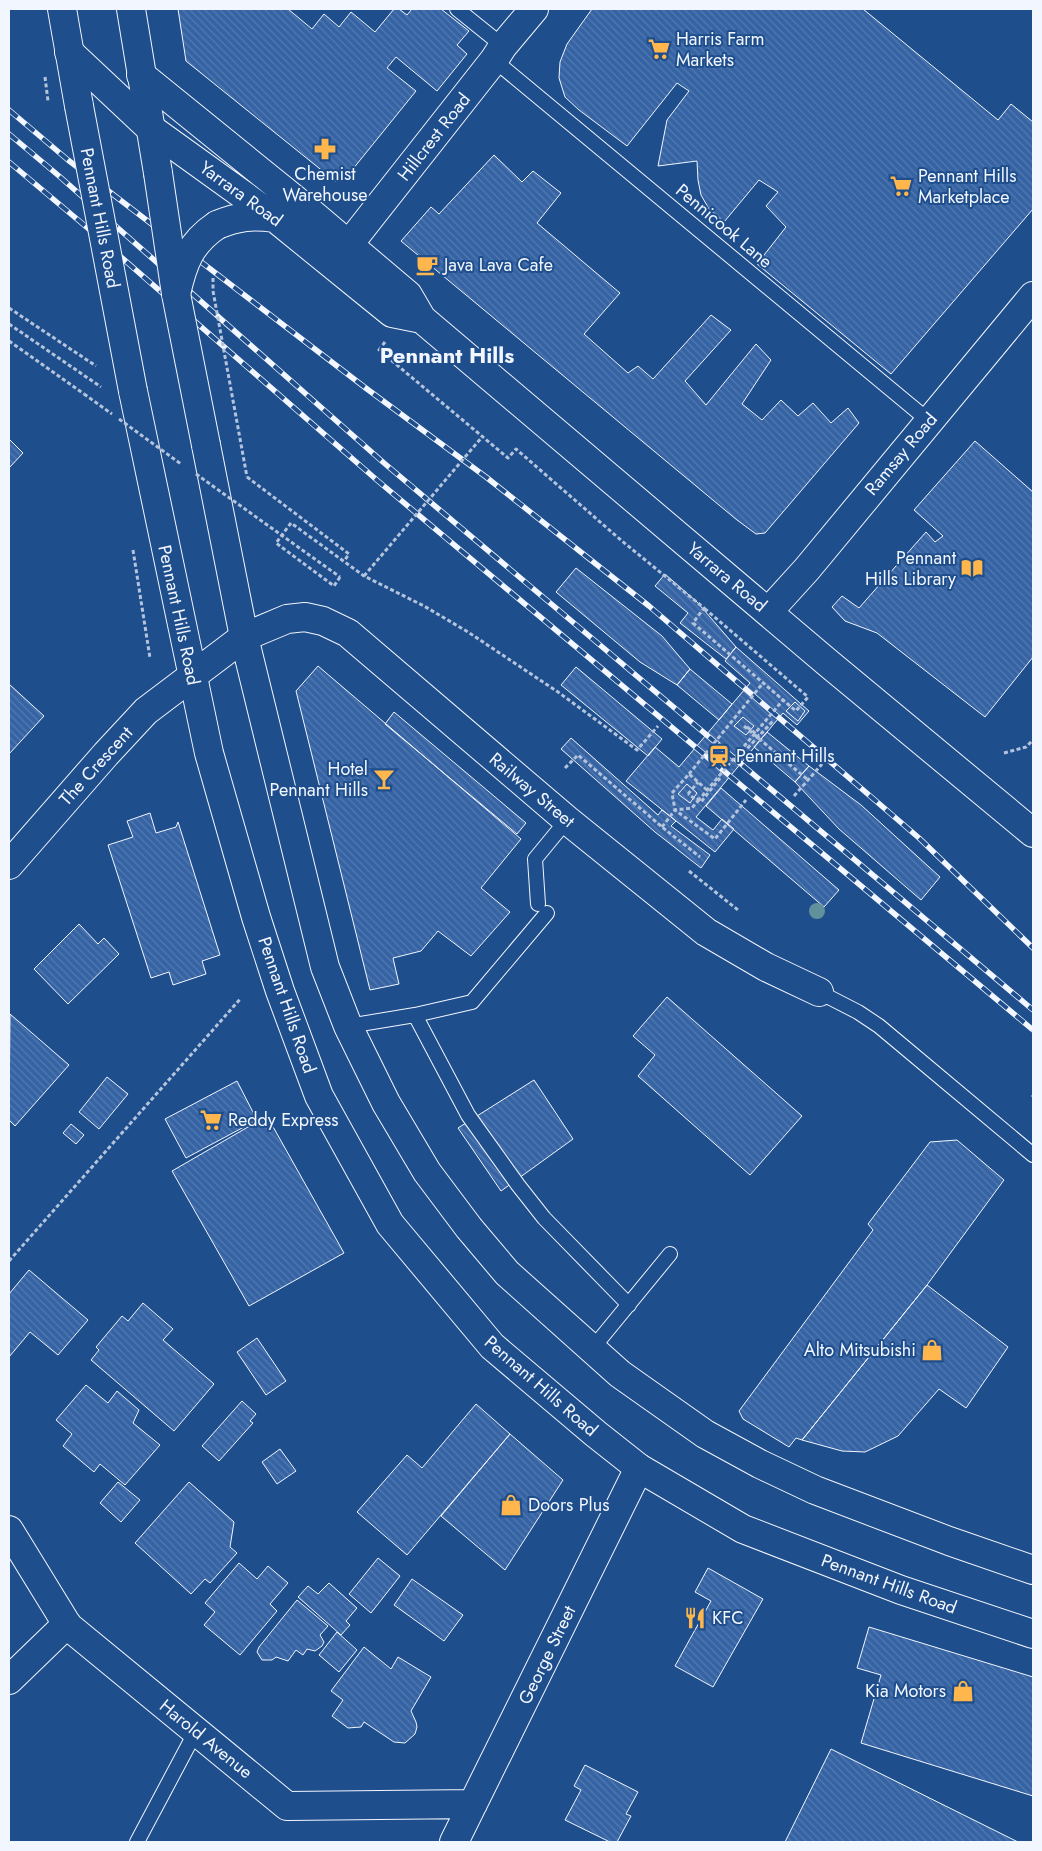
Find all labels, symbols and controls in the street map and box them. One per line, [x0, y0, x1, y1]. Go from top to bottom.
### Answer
place label: Harris Farm Markets [676, 26, 765, 73]
supermarket icon: Harris Farm Markets [646, 36, 672, 62]
street label: Hillcrest Road [391, 87, 477, 187]
pharmacy icon: Chemist Warehouse [312, 136, 338, 162]
street label: Pennant Hills Road [74, 146, 126, 290]
street label: Yarrara Road [194, 155, 288, 233]
place label: Chemist Warehouse [282, 161, 368, 208]
place label: Pennant Hills Marketplace [918, 163, 1016, 210]
supermarket icon: Pennant Hills Marketplace [888, 173, 914, 199]
street label: Pennicook Lane [670, 178, 778, 274]
cafe icon: Java Lava Cafe [414, 252, 440, 278]
place label: Java Lava Cafe [442, 252, 553, 278]
district label: Pennant Hills [380, 339, 514, 371]
street label: Ramsay Road [859, 407, 943, 501]
street label: Yarrara Road [681, 536, 773, 618]
street label: Pennant Hills Road [151, 543, 207, 687]
place label: Pennant Hills Library [865, 545, 957, 592]
library icon: Pennant Hills Library [959, 555, 985, 581]
street label: The Crescent [53, 720, 139, 811]
station icon: Pennant Hills [706, 743, 732, 769]
place label: Pennant Hills [736, 743, 834, 769]
street label: Railway Street [484, 746, 581, 834]
place label: Hotel Pennant Hills [270, 756, 368, 803]
bar icon: Hotel Pennant Hills [371, 766, 397, 792]
street label: Pennant Hills Road [251, 933, 323, 1077]
supermarket icon: Reddy Express [198, 1107, 224, 1133]
place label: Reddy Express [228, 1107, 339, 1133]
street label: Pennant Hills Road [479, 1329, 603, 1443]
place label: Alto Mitsubishi [804, 1337, 916, 1363]
shop icon: Alto Mitsubishi [919, 1337, 945, 1363]
shop icon: Doors Plus [498, 1492, 524, 1518]
place label: Doors Plus [528, 1492, 609, 1518]
street label: Pennant Hills Road [818, 1547, 960, 1621]
street label: George Street [512, 1601, 582, 1709]
restaurant icon: KFC [682, 1605, 708, 1631]
place label: KFC [712, 1605, 744, 1631]
place label: Kia Motors [865, 1678, 946, 1704]
shop icon: Kia Motors [950, 1678, 976, 1704]
street label: Harold Avenue [154, 1693, 258, 1785]

